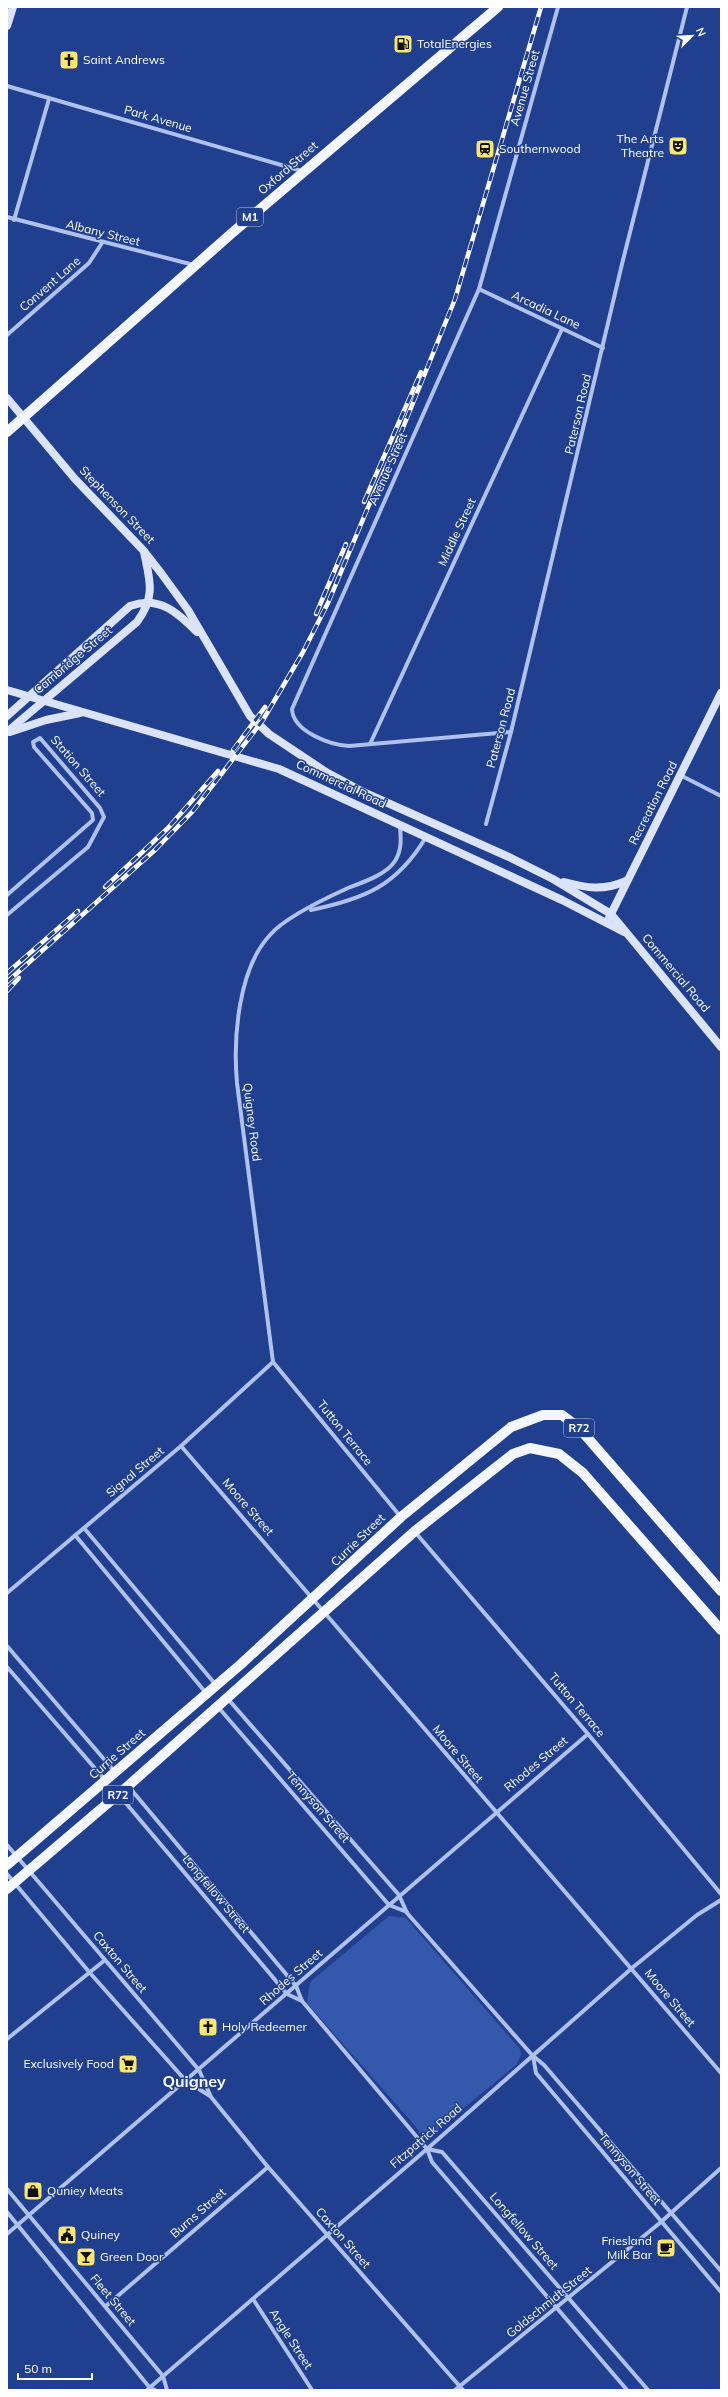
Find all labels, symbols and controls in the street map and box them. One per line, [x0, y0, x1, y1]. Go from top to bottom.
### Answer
north arrow [672, 16, 712, 56]
text: N [693, 25, 709, 39]
fuel station icon: TotalEnergies [392, 33, 414, 55]
place label: TotalEnergies [417, 36, 492, 51]
street label: Avenue Street [507, 48, 542, 127]
church icon: Saint Andrews [58, 49, 80, 71]
place label: Saint Andrews [83, 52, 165, 67]
street label: Park Avenue [122, 102, 194, 135]
place label: The Arts Theatre [616, 131, 664, 160]
theatre icon: The Arts Theatre [667, 135, 689, 157]
street label: Oxford Street [255, 138, 321, 198]
station icon: Southernwood [474, 138, 496, 160]
place label: Southernwood [499, 141, 581, 156]
road number: M1 [237, 208, 263, 226]
street label: Albany Street [65, 216, 142, 249]
street label: Convent Lane [16, 253, 83, 314]
street label: Arcadia Lane [510, 287, 583, 332]
street label: Paterson Road [561, 372, 594, 456]
street label: Avenue Street [365, 430, 410, 508]
street label: Stephenson Street [77, 463, 158, 547]
street label: Middle Street [434, 495, 479, 568]
street label: Cambridge Street [31, 623, 115, 697]
street label: Paterson Road [483, 686, 518, 769]
street label: Station Street [48, 732, 109, 799]
street label: Commercial Road [294, 756, 389, 811]
street label: Recreation Road [625, 758, 680, 847]
street label: Commercial Road [639, 930, 714, 1015]
street label: Quigney Road [240, 1082, 265, 1162]
street label: Tutton Terrace [315, 1397, 376, 1468]
road number: R72 [564, 1419, 594, 1437]
street label: Signal Street [103, 1443, 167, 1500]
street label: Moore Street [219, 1475, 277, 1538]
street label: Currie Street [327, 1510, 388, 1569]
street label: Tutton Terrace [546, 1669, 609, 1740]
street label: Moore Street [430, 1722, 487, 1786]
street label: Currie Street [86, 1725, 148, 1782]
street label: Rhodes Street [501, 1733, 570, 1794]
street label: Tennyson Street [283, 1768, 353, 1845]
road number: R72 [103, 1786, 133, 1804]
street label: Longfellow Street [179, 1852, 253, 1936]
street label: Caxton Street [90, 1928, 151, 1996]
street label: Rhodes Street [256, 1945, 325, 2008]
street label: Moore Street [642, 1966, 699, 2030]
church icon: Holy Redeemer [197, 2016, 219, 2038]
place label: Holy Redeemer [222, 2019, 307, 2034]
supermarket icon: Exclusively Food [117, 2053, 139, 2075]
place label: Exclusively Food [24, 2056, 114, 2071]
district label: Quigney [162, 2071, 226, 2091]
street label: Fitzpatrick Road [387, 2100, 465, 2171]
street label: Tennyson Street [596, 2130, 665, 2208]
shop icon: Quniey Meats [22, 2180, 44, 2202]
place label: Quniey Meats [47, 2183, 123, 2198]
street label: Burns Street [167, 2184, 229, 2241]
street label: Longfellow Street [487, 2189, 562, 2272]
street label: Caxton Street [313, 2204, 374, 2271]
public building icon: Quiney [56, 2224, 78, 2246]
place label: Quiney [81, 2227, 121, 2242]
place label: Friesland Milk Bar [601, 2233, 653, 2262]
cafe icon: Friesland Milk Bar [655, 2237, 677, 2259]
bar icon: Green Door [75, 2246, 97, 2268]
place label: Green Door [100, 2249, 164, 2264]
street label: Goldschmidt Street [503, 2263, 594, 2341]
street label: Fleet Street [87, 2271, 139, 2329]
street label: Angle Street [266, 2306, 316, 2372]
scale bar [18, 2355, 92, 2381]
text: 50 m [24, 2361, 52, 2376]

